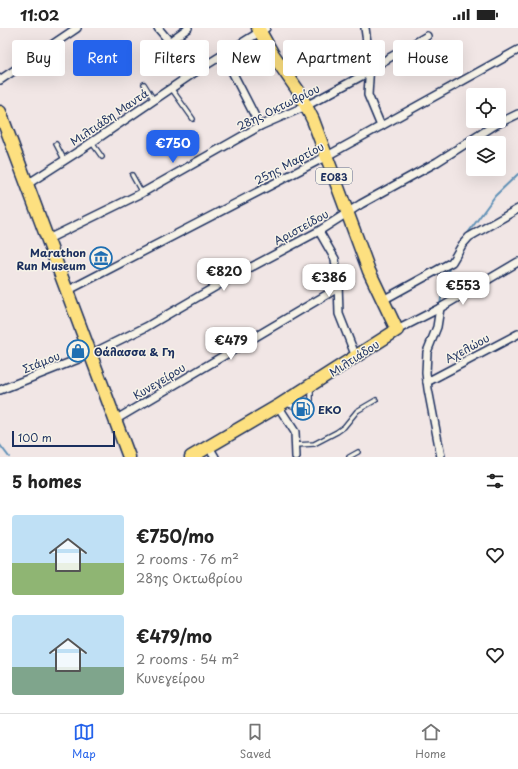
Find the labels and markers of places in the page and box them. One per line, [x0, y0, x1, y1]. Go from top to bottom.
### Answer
pin: €750 [149, 130, 197, 164]
place label: Marathon Run Museum [16, 244, 86, 274]
museum icon: Marathon Run Museum [88, 245, 114, 271]
pin: €820 [200, 258, 248, 292]
pin: €386 [305, 264, 353, 298]
pin: €553 [439, 272, 487, 306]
pin: €479 [207, 327, 255, 361]
shop icon: Θάλασσα & Γη [65, 338, 91, 364]
place label: Θάλασσα & Γη [94, 343, 175, 360]
fuel station icon: EKO [290, 396, 316, 422]
place label: EKO [318, 401, 342, 418]

